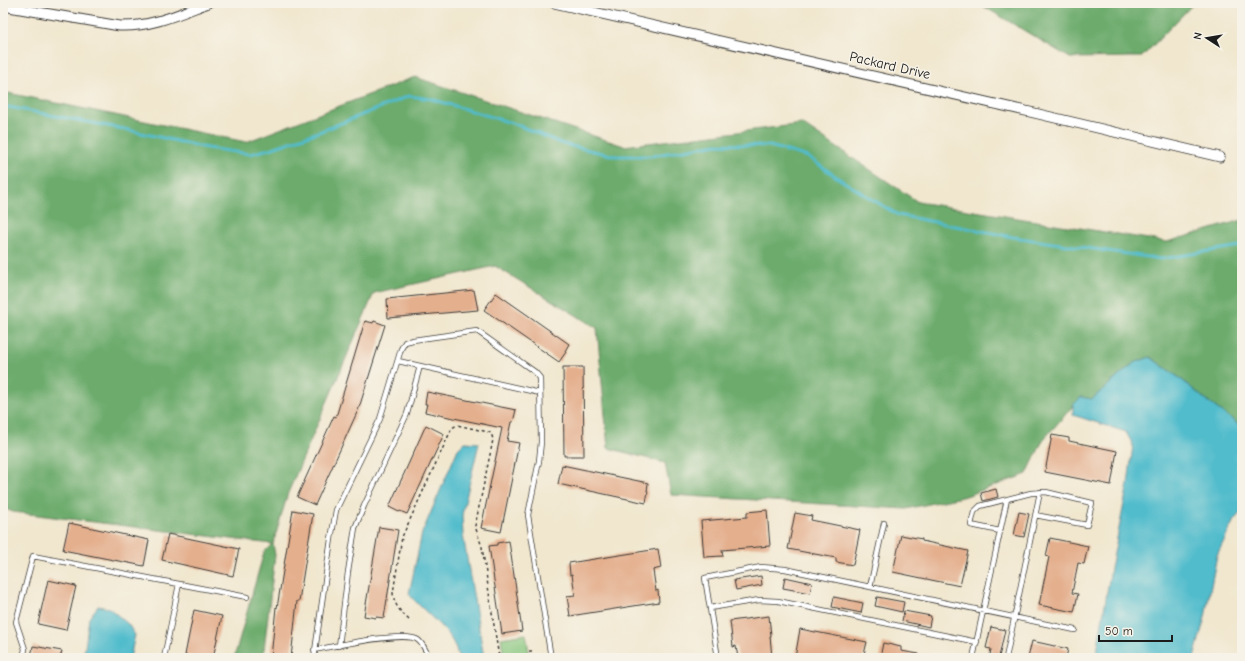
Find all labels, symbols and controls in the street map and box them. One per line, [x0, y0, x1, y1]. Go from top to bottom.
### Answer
north arrow [1187, 18, 1227, 58]
text: N [1191, 31, 1205, 41]
street label: Packard Drive [848, 48, 932, 83]
scale bar [1099, 617, 1172, 643]
text: 50 m [1105, 624, 1133, 638]

